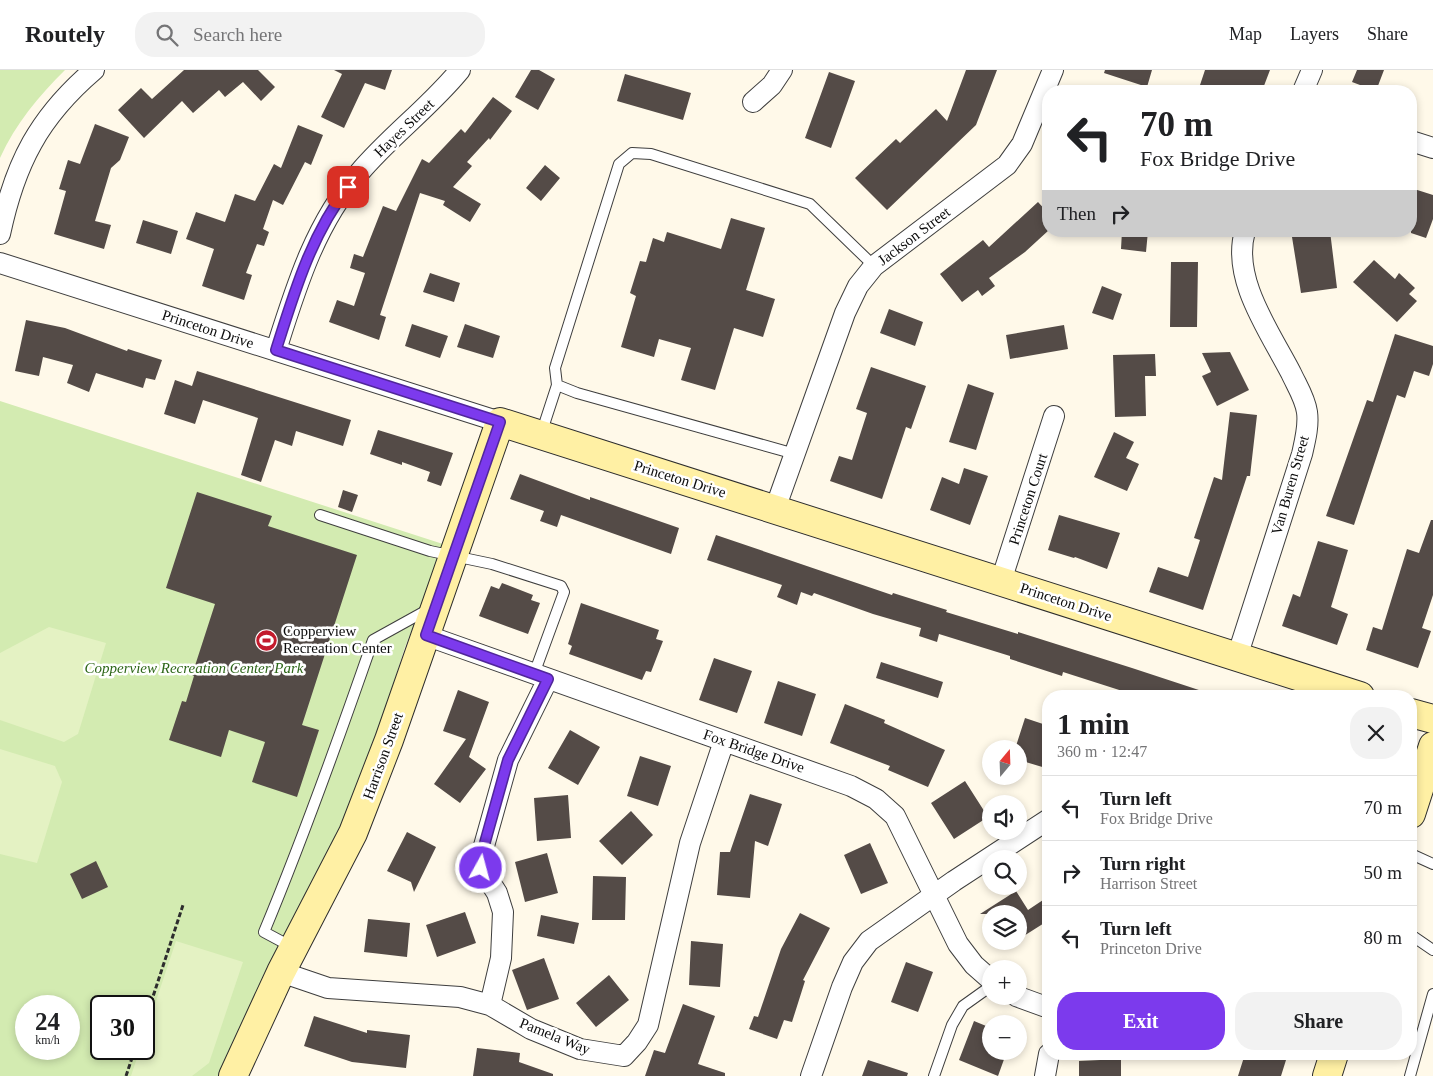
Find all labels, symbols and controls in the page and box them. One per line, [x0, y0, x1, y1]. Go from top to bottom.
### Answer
search box [135, 12, 485, 57]
text: Routely [25, 21, 105, 47]
icon: search [153, 21, 181, 49]
text: Search here [193, 24, 282, 45]
text: Map [1229, 24, 1262, 44]
text: Layers [1290, 24, 1339, 44]
text: Share [1367, 24, 1408, 44]
street label: Hayes Street [371, 95, 438, 160]
icon: left [1057, 105, 1122, 170]
text: 70 m [1140, 105, 1213, 144]
text: Fox Bridge Drive [1140, 146, 1295, 171]
pin [327, 166, 369, 208]
icon: arrive [334, 173, 362, 201]
icon: right [1106, 200, 1134, 228]
street label: Jackson Street [875, 203, 954, 268]
text: Then [1057, 203, 1096, 224]
street label: Princeton Drive [160, 307, 256, 351]
street label: Van Buren Street [1268, 433, 1312, 536]
street label: Princeton Court [1006, 450, 1051, 547]
street label: Princeton Drive [632, 457, 728, 501]
street label: Princeton Drive [1018, 580, 1114, 624]
place label: Copperview Recreation Center [283, 623, 392, 656]
sports icon: Copperview Recreation Center [255, 628, 279, 652]
park label: Copperview Recreation Center Park [85, 660, 304, 676]
text: 1 min [1057, 707, 1130, 740]
button: close [1350, 707, 1402, 759]
street label: Harrison Street [360, 710, 406, 802]
street label: Fox Bridge Drive [701, 726, 807, 776]
north arrow [982, 740, 1028, 785]
map controls [982, 740, 1027, 1060]
text: 360 m · 12:47 [1057, 743, 1147, 760]
text: Turn left [1100, 788, 1172, 809]
icon: left [1057, 794, 1085, 822]
button: sound [982, 795, 1027, 840]
text: 70 m [1363, 797, 1402, 818]
text: Fox Bridge Drive [1100, 810, 1213, 827]
position arrow [454, 841, 506, 893]
button: search [982, 850, 1027, 895]
text: Turn right [1100, 853, 1185, 874]
icon: right [1057, 859, 1085, 887]
text: 50 m [1363, 862, 1402, 883]
text: Harrison Street [1100, 875, 1197, 892]
button: layers [982, 905, 1027, 950]
text: Turn left [1100, 918, 1172, 939]
icon: left [1057, 924, 1085, 952]
text: 80 m [1363, 927, 1402, 948]
text: Princeton Drive [1100, 940, 1202, 957]
button: + [982, 960, 1027, 1005]
button: Exit [1057, 992, 1225, 1050]
button: Share [1235, 992, 1402, 1050]
speed limit sign: 30 [90, 995, 155, 1060]
text: 24 [35, 1008, 60, 1035]
street label: Pamela Way [517, 1015, 593, 1058]
button: − [982, 1015, 1027, 1060]
text: km/h [35, 1033, 60, 1047]

